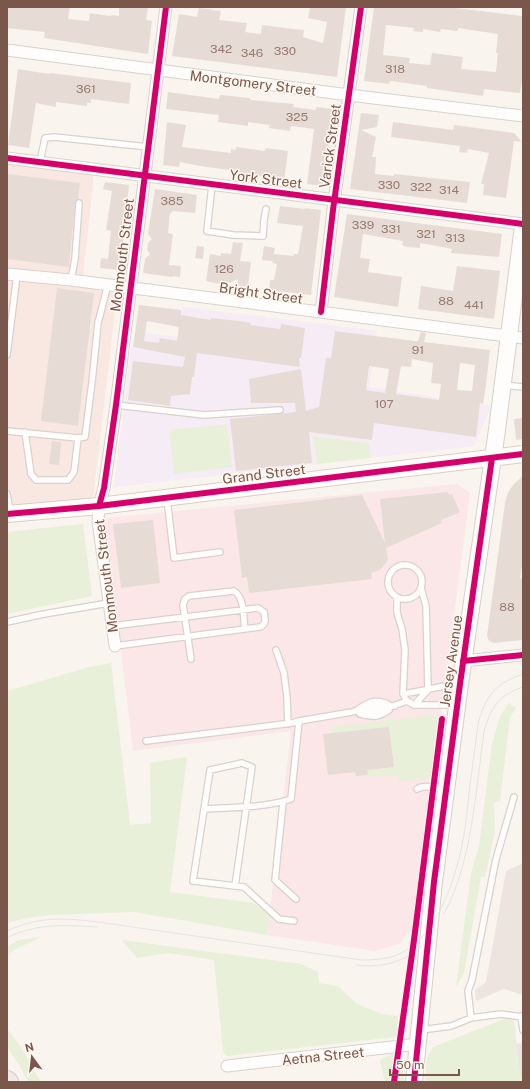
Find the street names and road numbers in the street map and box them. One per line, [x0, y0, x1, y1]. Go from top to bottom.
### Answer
street label: Montgomery Street [189, 67, 317, 99]
street label: Varick Street [316, 103, 344, 189]
street label: York Street [229, 167, 303, 191]
street label: Monmouth Street [107, 197, 137, 313]
street label: Bright Street [218, 279, 304, 307]
street label: Grand Street [221, 461, 307, 487]
street label: Monmouth Street [91, 518, 121, 634]
street label: Jersey Avenue [437, 614, 465, 708]
street label: Aetna Street [281, 1044, 365, 1068]

